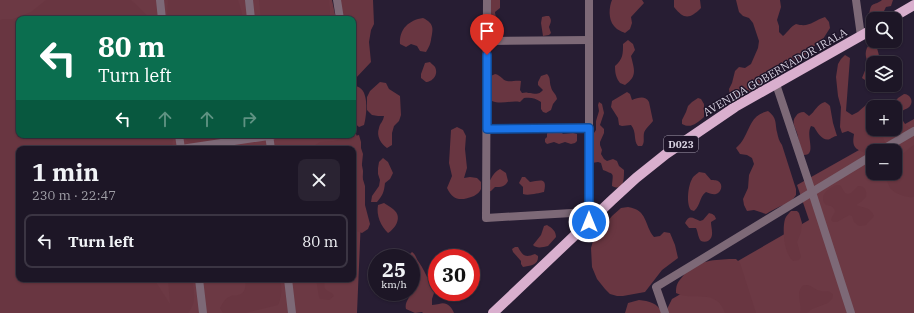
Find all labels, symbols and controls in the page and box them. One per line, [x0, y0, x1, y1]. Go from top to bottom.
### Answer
map controls [866, 12, 902, 180]
button: search [866, 12, 902, 48]
pin [470, 14, 504, 55]
icon: arrive [476, 20, 498, 42]
street label: AVENIDA GOBERNADOR IRALA [701, 25, 850, 119]
text: 80 m [98, 28, 165, 65]
icon: left [32, 32, 84, 84]
button: layers [866, 56, 902, 92]
text: Turn left [98, 64, 172, 87]
button: + [866, 100, 902, 136]
icon: left [112, 108, 134, 130]
icon: ahead [154, 108, 176, 130]
icon: ahead [196, 108, 218, 130]
icon: right [238, 108, 260, 130]
road number: D023 [664, 136, 698, 152]
button: − [866, 144, 902, 180]
text: 1 min [32, 156, 99, 188]
button: close [298, 159, 340, 201]
text: 230 m · 22:47 [32, 187, 116, 204]
position arrow [568, 201, 610, 243]
icon: left [34, 230, 56, 252]
text: Turn left [68, 232, 134, 251]
text: 80 m [302, 232, 338, 251]
speed limit sign: 30 [428, 249, 480, 301]
text: 25 [382, 256, 406, 283]
text: km/h [381, 278, 407, 291]

